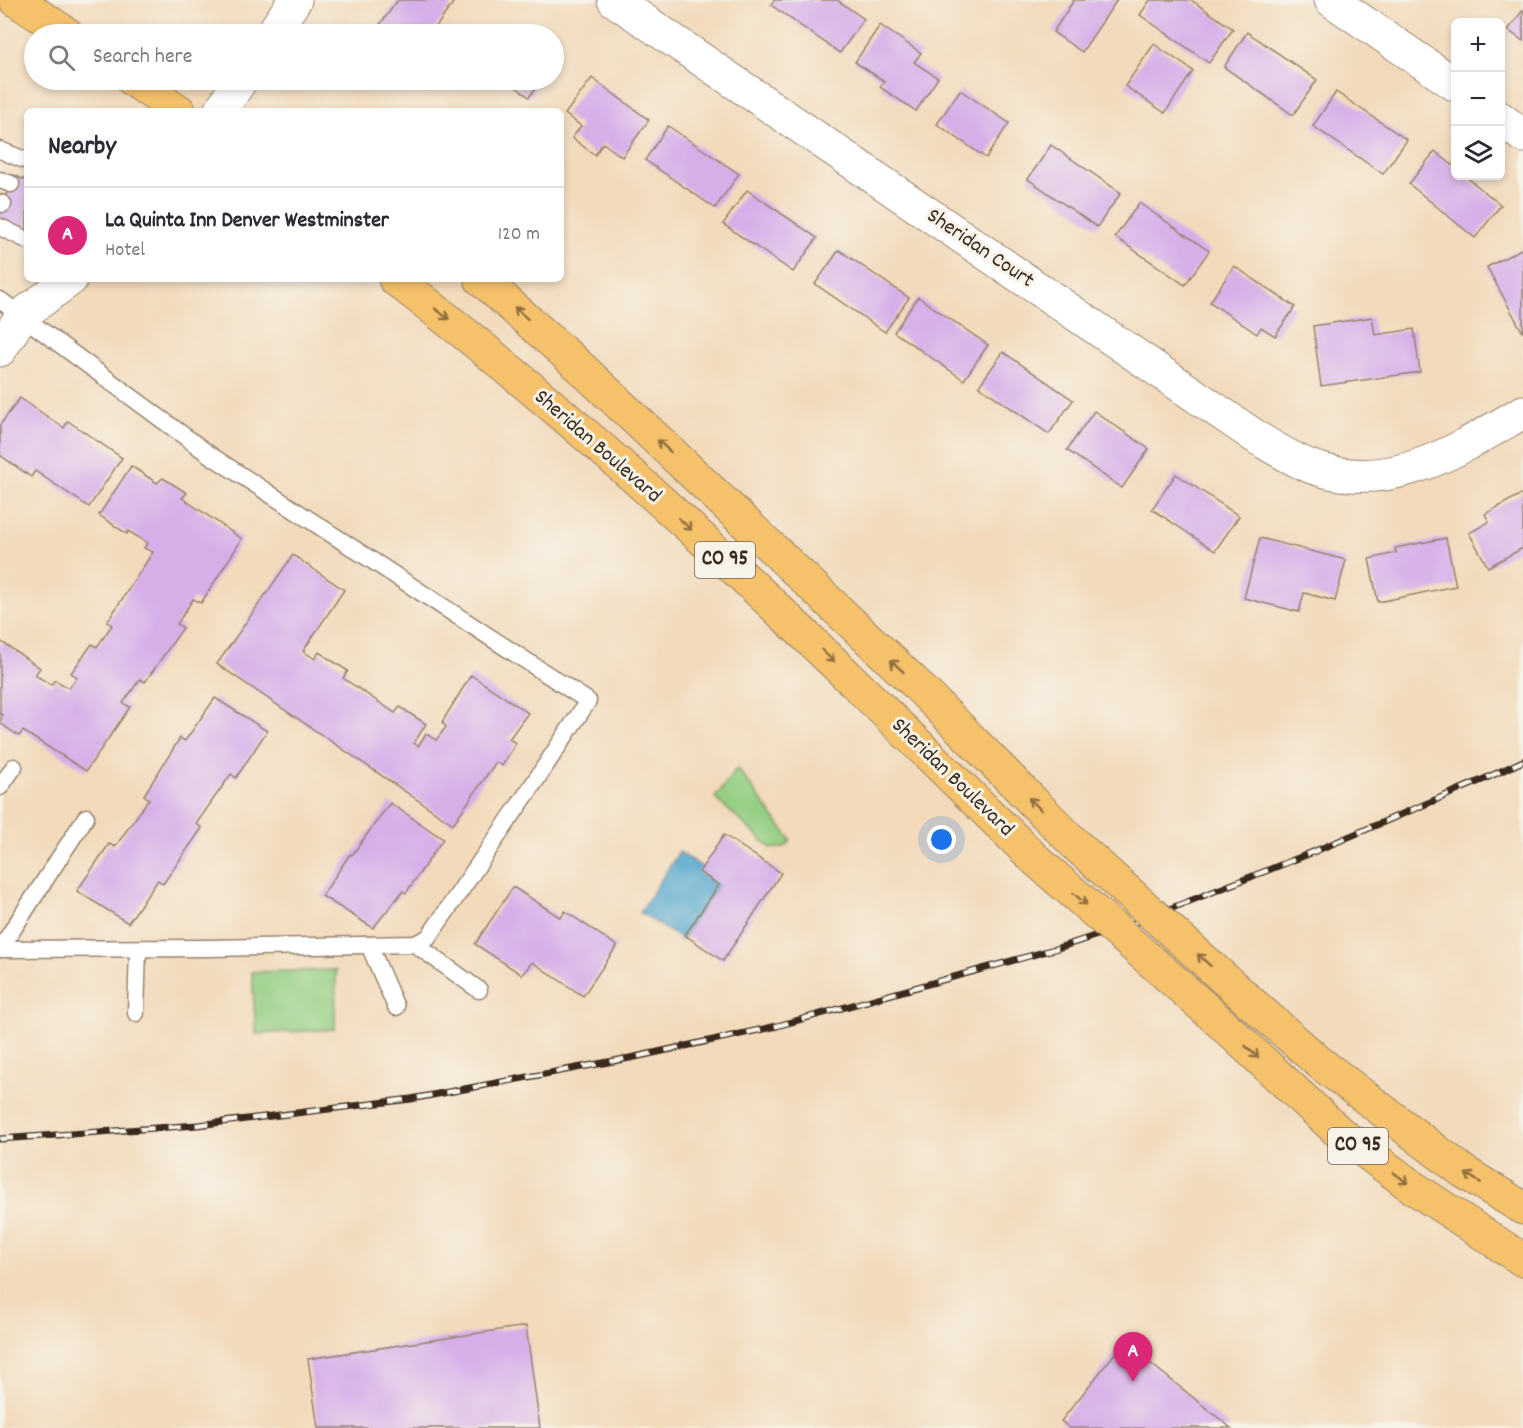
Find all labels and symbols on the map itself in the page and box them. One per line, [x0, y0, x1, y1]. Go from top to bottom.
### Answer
street label: Sheridan Court [920, 202, 1040, 296]
one-way arrow [514, 306, 529, 320]
one-way arrow [433, 308, 449, 321]
street label: Sheridan Boulevard [526, 383, 668, 511]
one-way arrow [656, 438, 671, 453]
one-way arrow [677, 517, 692, 531]
road number: CO 95 [695, 542, 755, 578]
one-way arrow [821, 649, 836, 663]
one-way arrow [890, 659, 905, 673]
street label: Sheridan Boulevard [884, 711, 1020, 845]
one-way arrow [1028, 796, 1042, 811]
your location [927, 825, 956, 854]
one-way arrow [1073, 892, 1088, 906]
one-way arrow [1197, 953, 1212, 967]
one-way arrow [1245, 1045, 1260, 1059]
road number: CO 95 [1328, 1128, 1388, 1164]
one-way arrow [1465, 1171, 1482, 1183]
one-way arrow [1392, 1172, 1408, 1184]
pin: A [1114, 1332, 1152, 1382]

